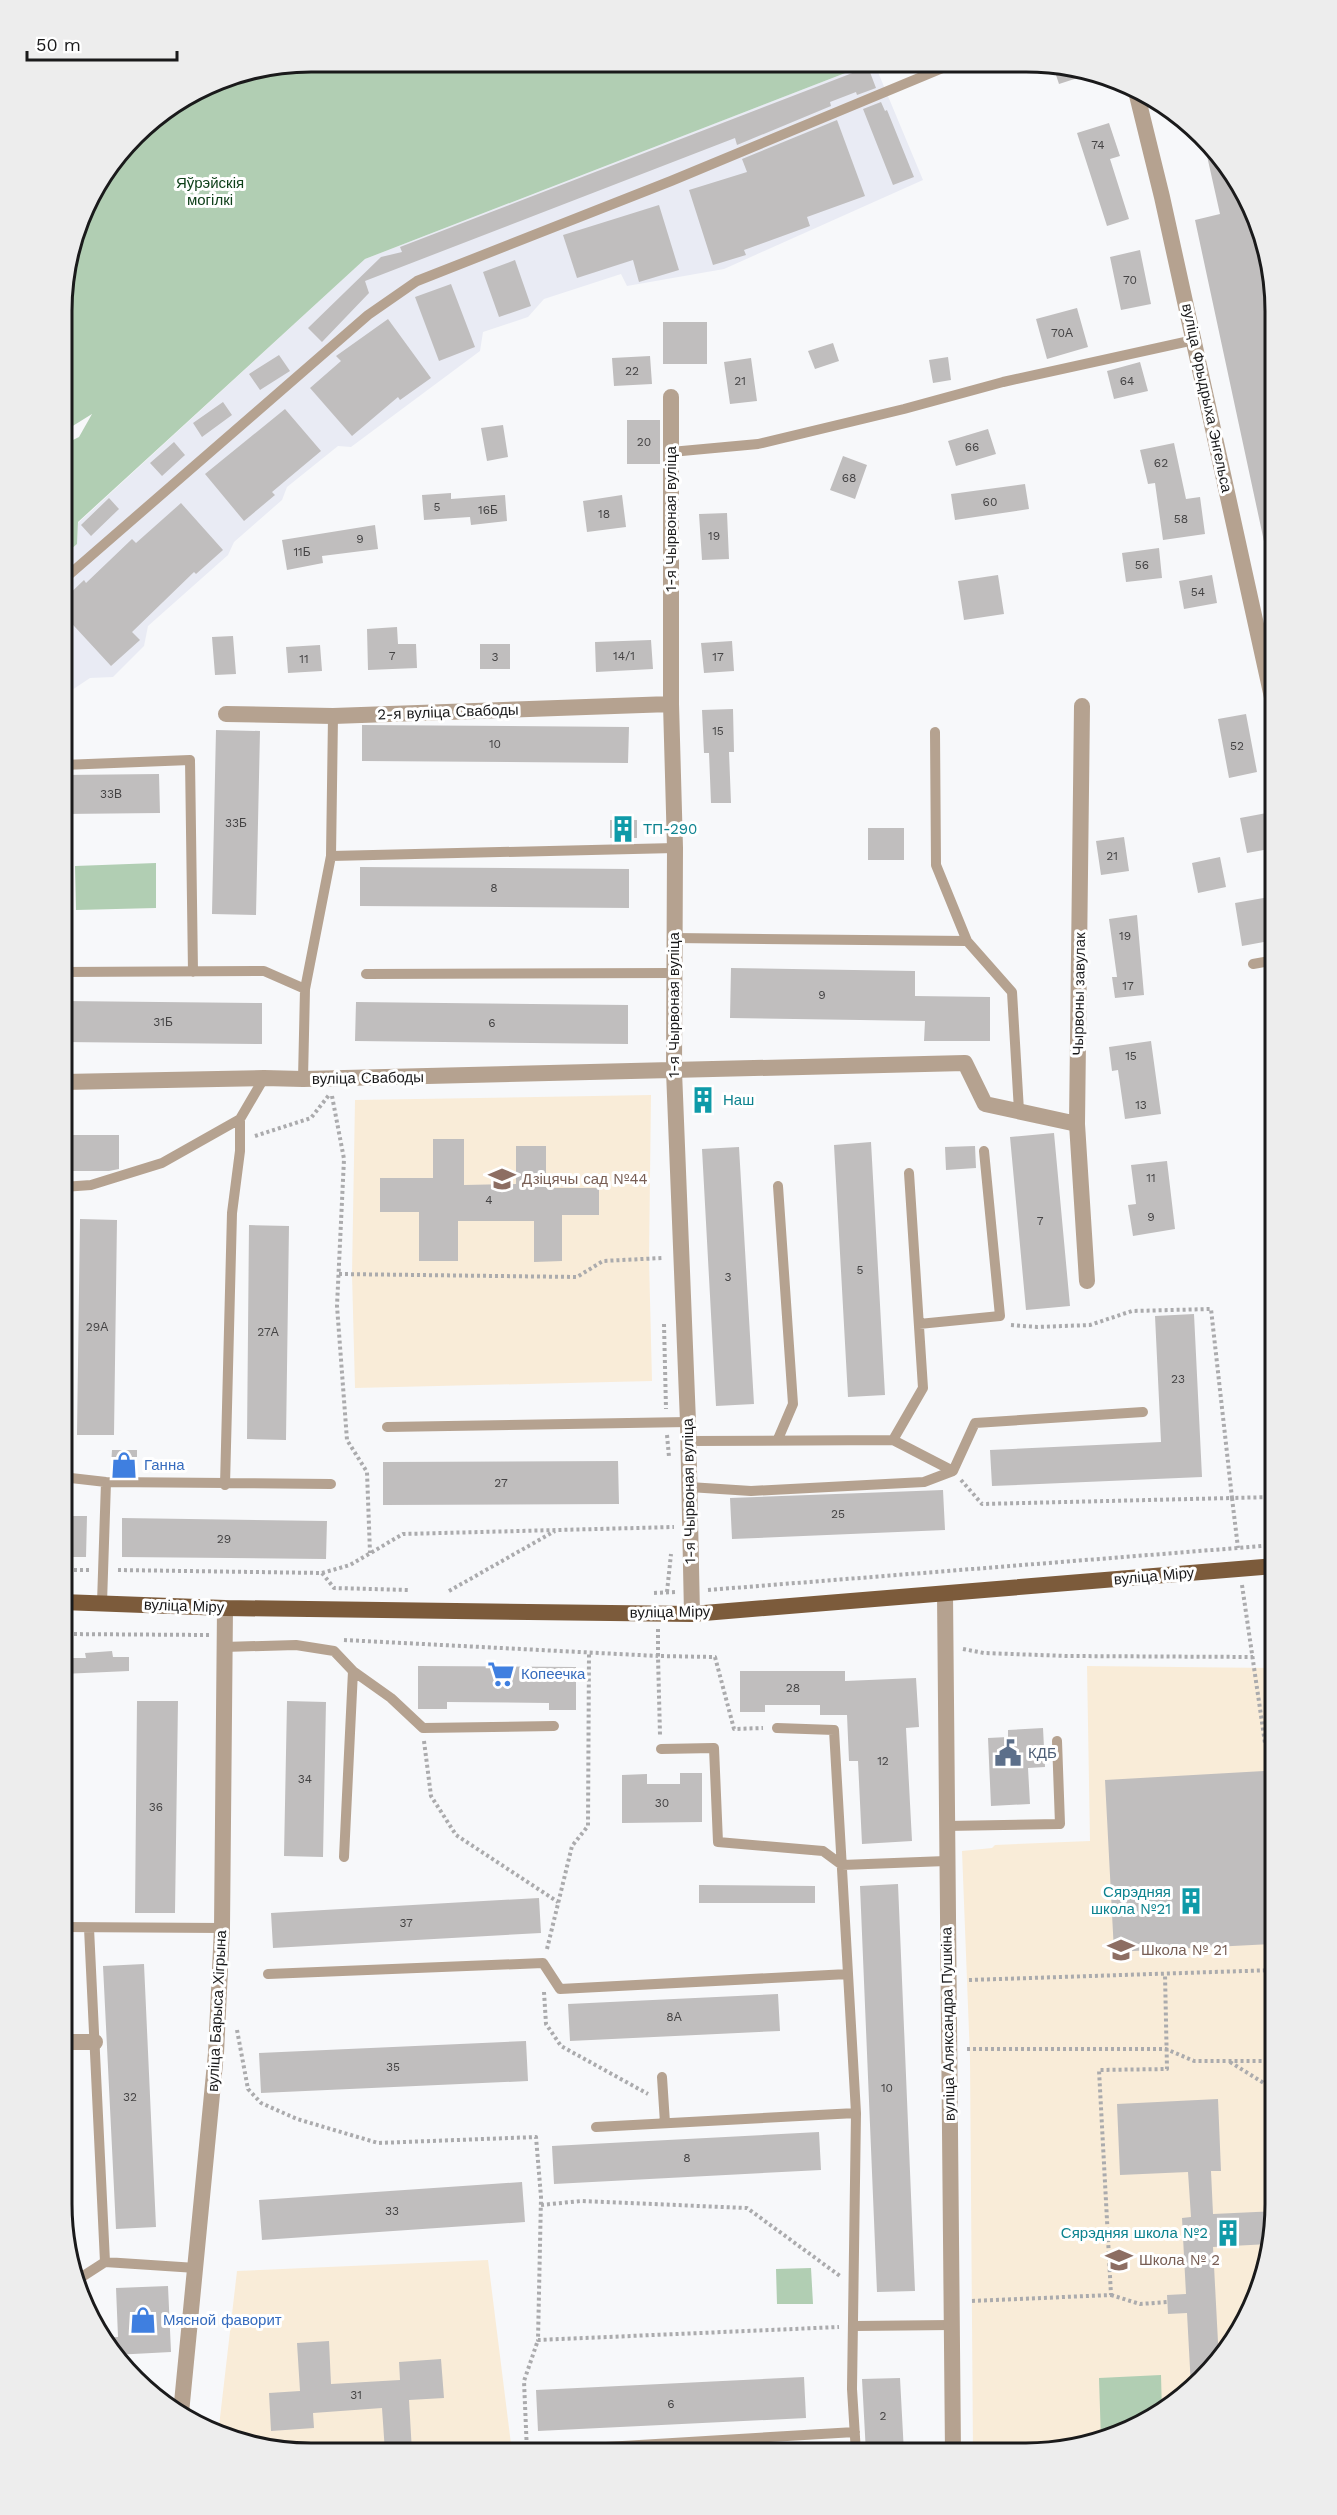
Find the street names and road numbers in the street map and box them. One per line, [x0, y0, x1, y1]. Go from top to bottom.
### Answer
street label: вуліца Фрыдрыха Энгельса [1178, 302, 1236, 495]
street label: 1-я Чырвоная вуліца [662, 446, 680, 592]
street label: 2-я вуліца Свабоды [377, 701, 519, 723]
street label: 1-я Чырвоная вуліца [665, 932, 683, 1078]
street label: Чырвоны завулак [1069, 932, 1089, 1056]
street label: вуліца Свабоды [312, 1068, 424, 1088]
street label: 1-я Чырвоная вуліца [679, 1417, 699, 1564]
street label: вуліца Міру [1113, 1563, 1195, 1588]
street label: вуліца Міру [143, 1596, 225, 1616]
street label: вуліца Міру [630, 1602, 711, 1622]
street label: вуліца Аляксандра Пушкіна [937, 1926, 959, 2121]
street label: вуліца Барыса Хігрына [204, 1929, 230, 2092]

